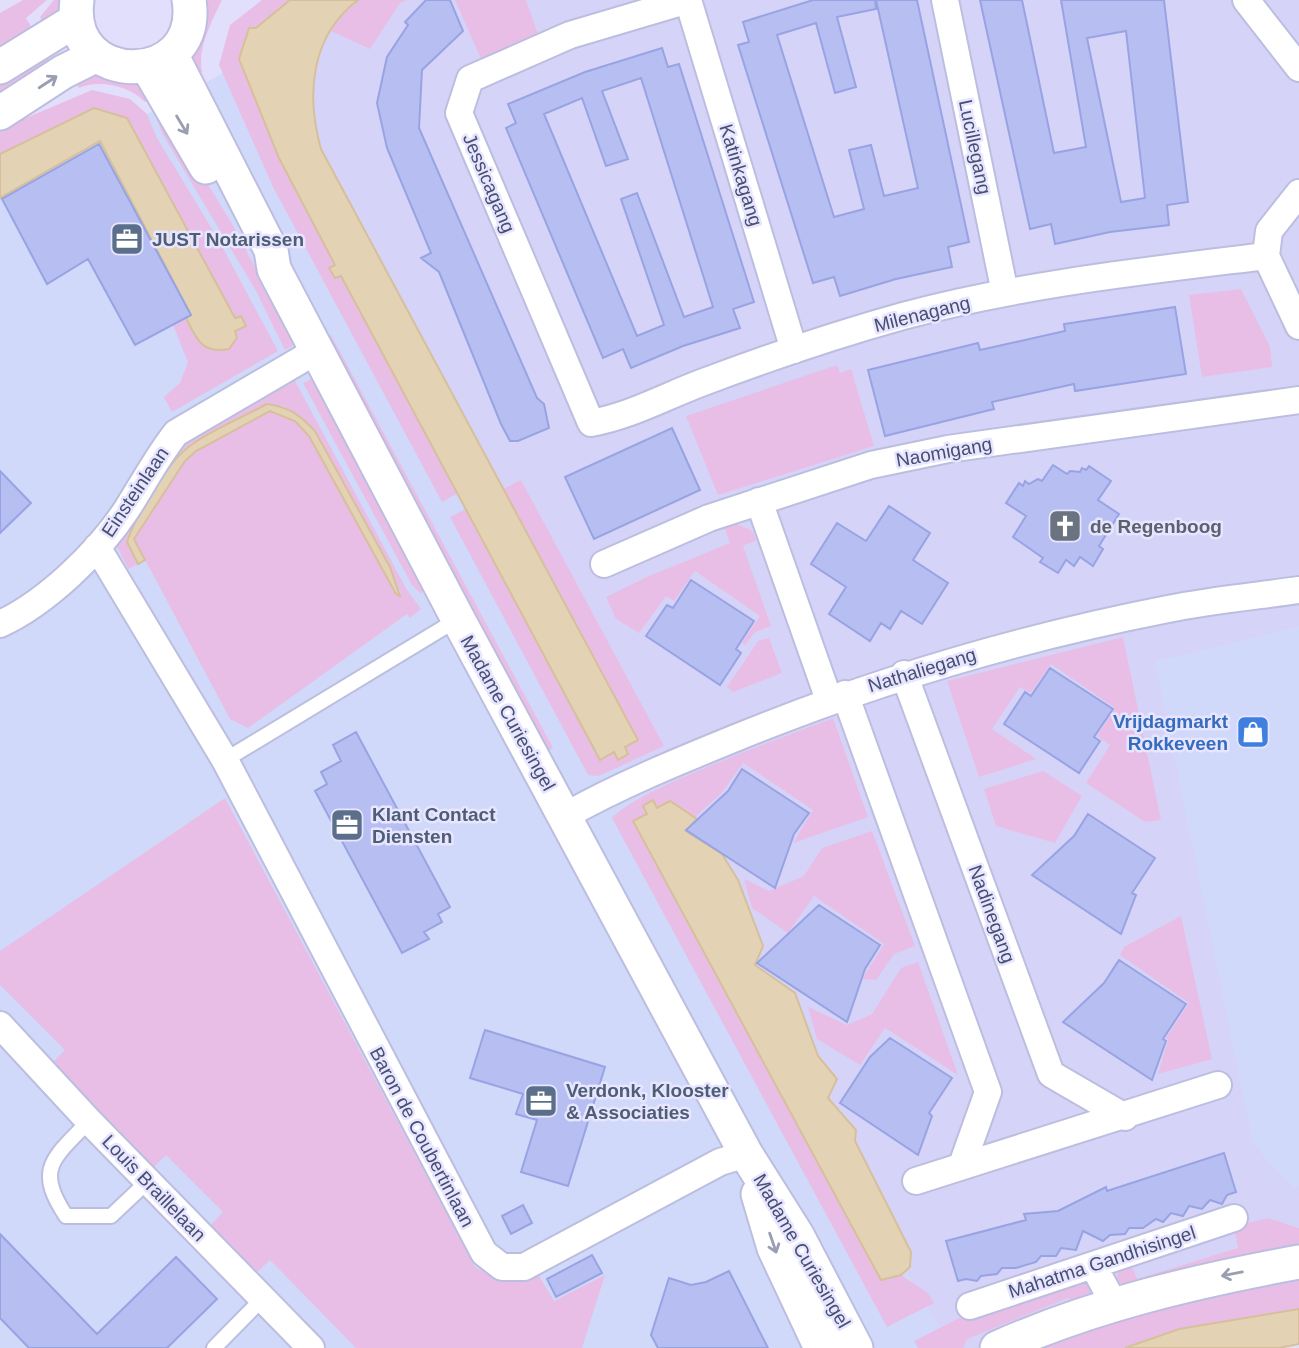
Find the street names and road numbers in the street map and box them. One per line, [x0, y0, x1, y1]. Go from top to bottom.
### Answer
street label: Lucillegang [955, 98, 995, 196]
street label: Katinkagang [716, 121, 766, 229]
street label: Jessicagang [459, 130, 519, 236]
street label: Milenagang [872, 292, 972, 336]
street label: Naomigang [894, 433, 994, 471]
street label: Einsteinlaan [97, 443, 173, 541]
street label: Madame Curiesingel [457, 632, 559, 794]
street label: Nathaliegang [865, 644, 979, 696]
street label: Nadinegang [965, 862, 1019, 966]
street label: Baron de Coubertinlaan [366, 1043, 478, 1231]
street label: Louis Braillelaan [98, 1131, 210, 1245]
street label: Madame Curiesingel [749, 1170, 855, 1332]
street label: Mahatma Gandhisingel [1006, 1222, 1198, 1302]

